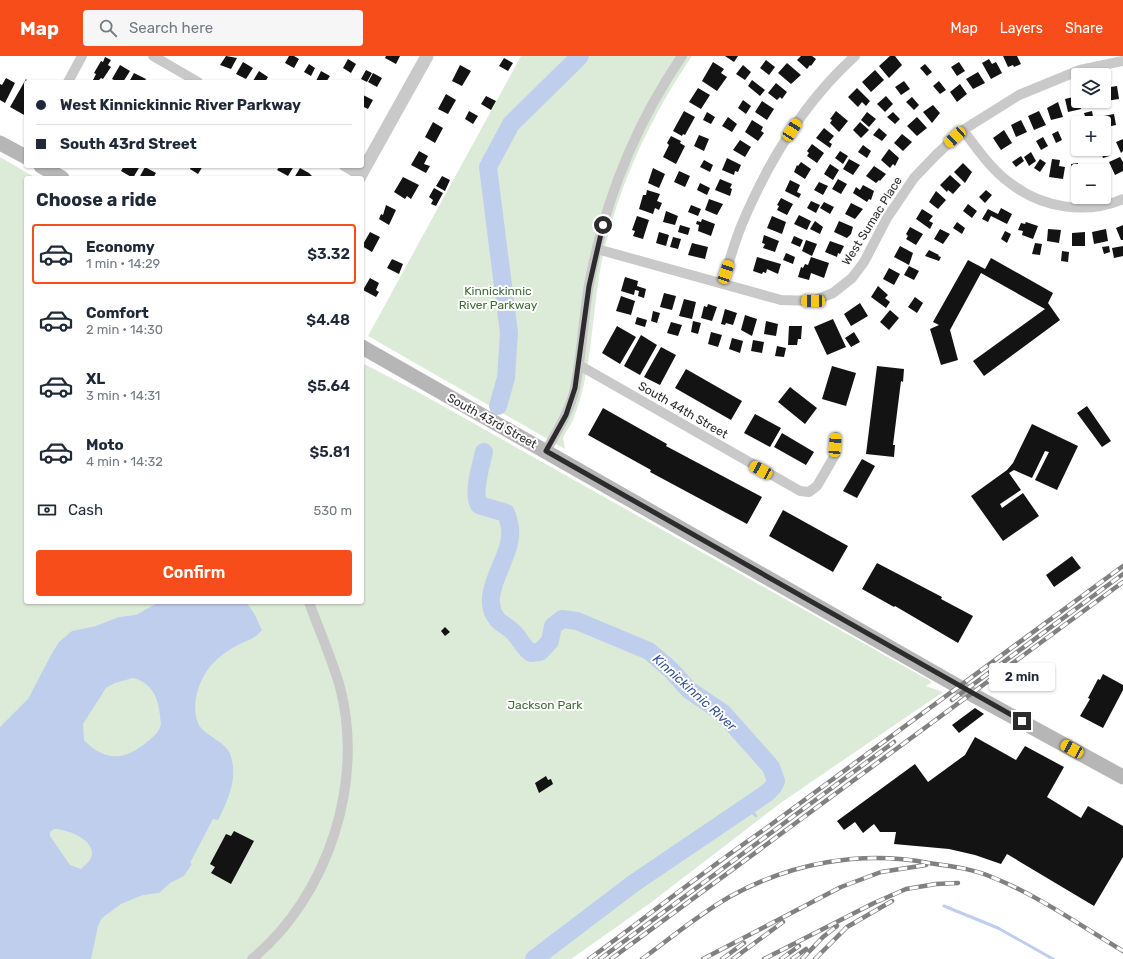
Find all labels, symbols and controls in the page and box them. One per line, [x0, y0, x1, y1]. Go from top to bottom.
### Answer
search box [83, 10, 363, 46]
text: Map [20, 17, 59, 40]
icon: search [97, 17, 119, 39]
text: Search here [129, 19, 213, 37]
text: Map [951, 20, 978, 37]
text: Layers [1000, 20, 1043, 37]
text: Share [1065, 20, 1103, 37]
map controls [1071, 68, 1111, 204]
button: layers [1071, 68, 1111, 108]
text: West Kinnickinnic River Parkway [60, 96, 301, 114]
button: + [1071, 116, 1111, 156]
car [780, 117, 804, 143]
car [942, 124, 968, 150]
text: South 43rd Street [60, 135, 197, 153]
button: − [1071, 164, 1111, 204]
street label: West Sumac Place [839, 174, 905, 268]
text: Choose a ride [36, 189, 157, 211]
route start [594, 216, 612, 234]
icon: car [38, 236, 74, 272]
text: Economy [86, 238, 155, 256]
text: $3.32 [307, 245, 350, 263]
text: 1 min · 14:29 [86, 256, 160, 271]
car [717, 259, 735, 285]
park label: Kinnickinnic River Parkway [459, 284, 538, 312]
car [801, 295, 825, 307]
icon: car [38, 302, 74, 338]
text: Comfort [86, 304, 149, 322]
text: $4.48 [306, 311, 350, 329]
text: 2 min · 14:30 [86, 322, 163, 337]
icon: car [38, 368, 74, 404]
text: XL [86, 370, 105, 388]
text: $5.64 [307, 377, 350, 395]
street label: South 44th Street [636, 379, 731, 441]
text: 3 min · 14:31 [86, 388, 160, 403]
street label: South 43rd Street [445, 391, 540, 452]
car [828, 433, 842, 457]
icon: car [38, 434, 74, 470]
text: Moto [86, 436, 124, 454]
text: $5.81 [310, 443, 350, 461]
text: 4 min · 14:32 [86, 454, 163, 469]
car [748, 459, 774, 481]
icon: cash [36, 499, 58, 521]
text: Cash [68, 501, 103, 519]
text: 530 m [313, 503, 352, 518]
button: Confirm [36, 550, 352, 596]
water label: Kinnickinnic River [650, 651, 740, 734]
callout: 2 min [989, 663, 1055, 691]
text: 2 min [1005, 669, 1039, 684]
park label: Jackson Park [507, 698, 583, 712]
route end [1013, 712, 1031, 730]
car [1059, 738, 1085, 760]

